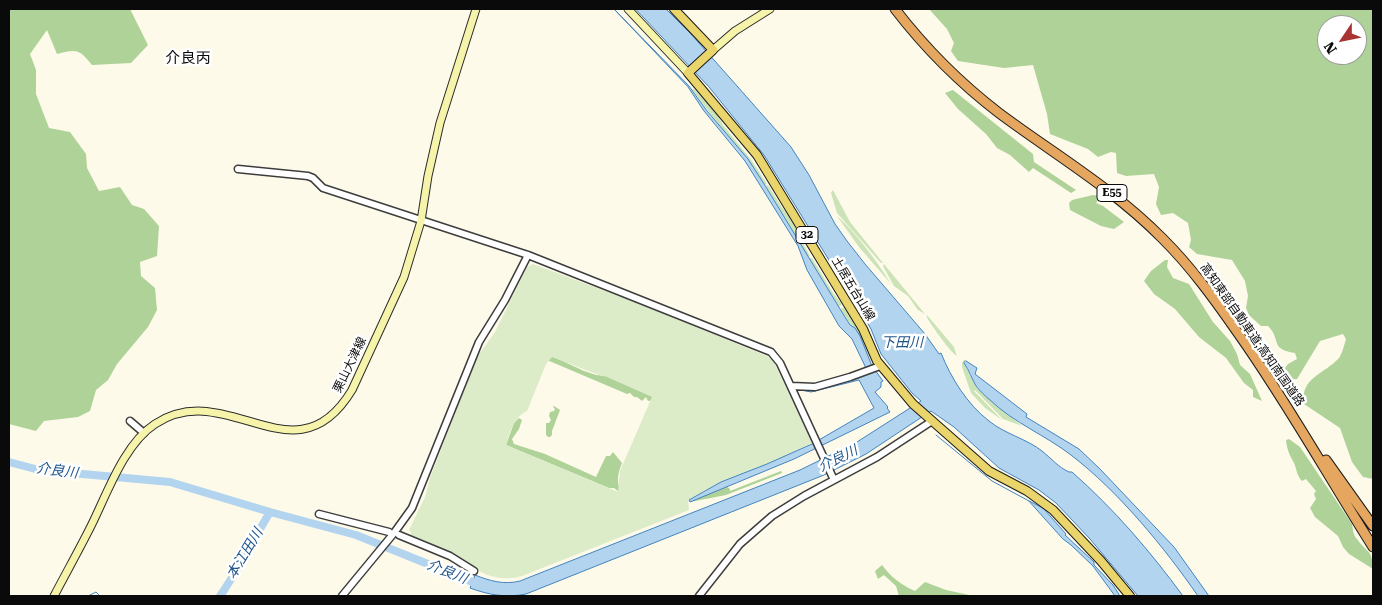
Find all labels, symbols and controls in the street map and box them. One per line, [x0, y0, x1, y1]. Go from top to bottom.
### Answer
north arrow [1317, 15, 1367, 65]
text: N [1321, 39, 1340, 57]
district label: 介良丙 [166, 50, 210, 68]
road number: E55 [1097, 184, 1127, 202]
road number: 32 [796, 226, 818, 244]
street label: 土居五台山線 [828, 254, 878, 324]
street label: 高知東部自動車道;高知南国道路 [1197, 261, 1307, 409]
street label: 栗山大津線 [330, 335, 370, 395]
water label: 下田川 [881, 335, 923, 351]
water label: 介良川 [815, 442, 861, 476]
water label: 介良川 [35, 460, 79, 482]
water label: 本江田川 [223, 526, 267, 582]
water label: 介良川 [424, 556, 470, 588]

